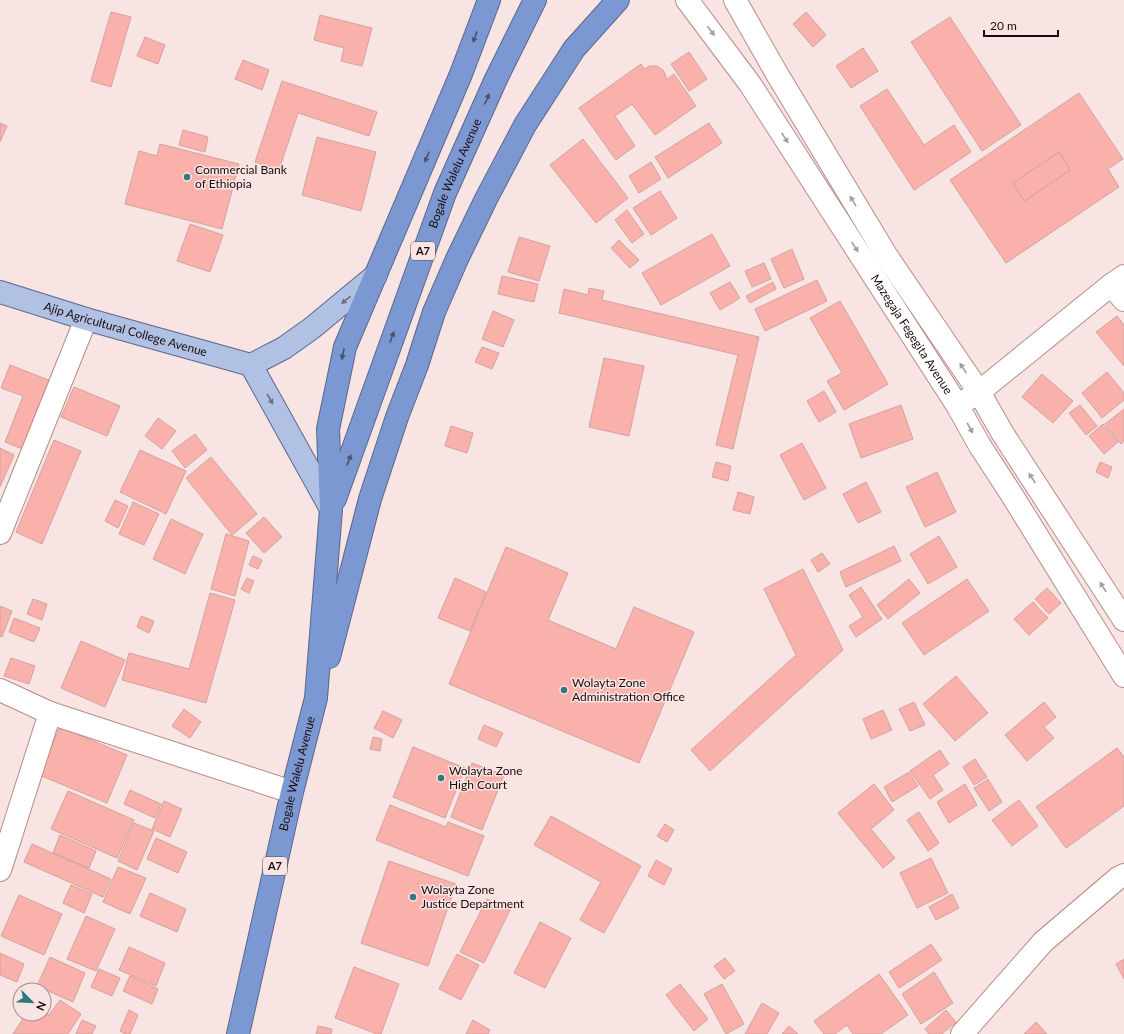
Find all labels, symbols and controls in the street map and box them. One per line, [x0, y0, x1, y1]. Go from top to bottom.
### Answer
scale bar [984, 12, 1058, 38]
text: 20 m [990, 18, 1017, 33]
one-way arrow [706, 26, 715, 37]
one-way arrow [472, 31, 478, 43]
one-way arrow [484, 94, 490, 105]
street label: Bogale Walelu Avenue [425, 116, 484, 230]
one-way arrow [781, 133, 789, 143]
one-way arrow [423, 151, 430, 163]
place label: Commercial Bank of Ethiopia [195, 162, 288, 191]
marker: Commercial Bank of Ethiopia [182, 172, 192, 182]
one-way arrow [850, 195, 857, 207]
road number: A7 [411, 242, 435, 260]
one-way arrow [851, 242, 859, 252]
street label: Mazegaja Fegegita Avenue [868, 271, 956, 397]
one-way arrow [340, 295, 351, 304]
street label: Ajip Agricultural College Avenue [42, 298, 209, 359]
one-way arrow [390, 331, 396, 343]
one-way arrow [340, 348, 346, 360]
one-way arrow [959, 363, 967, 373]
one-way arrow [267, 394, 273, 405]
one-way arrow [966, 422, 973, 434]
one-way arrow [346, 453, 352, 465]
one-way arrow [1028, 473, 1036, 483]
one-way arrow [1099, 582, 1107, 593]
place label: Wolayta Zone Administration Office [572, 675, 685, 704]
marker: Wolayta Zone Administration Office [559, 685, 569, 695]
street label: Bogale Walelu Avenue [276, 715, 318, 832]
place label: Wolayta Zone High Court [449, 763, 523, 792]
marker: Wolayta Zone High Court [436, 773, 446, 783]
road number: A7 [263, 857, 287, 875]
place label: Wolayta Zone Justice Department [421, 882, 525, 911]
marker: Wolayta Zone Justice Department [408, 892, 418, 902]
north arrow [12, 982, 52, 1022]
text: N [34, 1000, 49, 1013]

